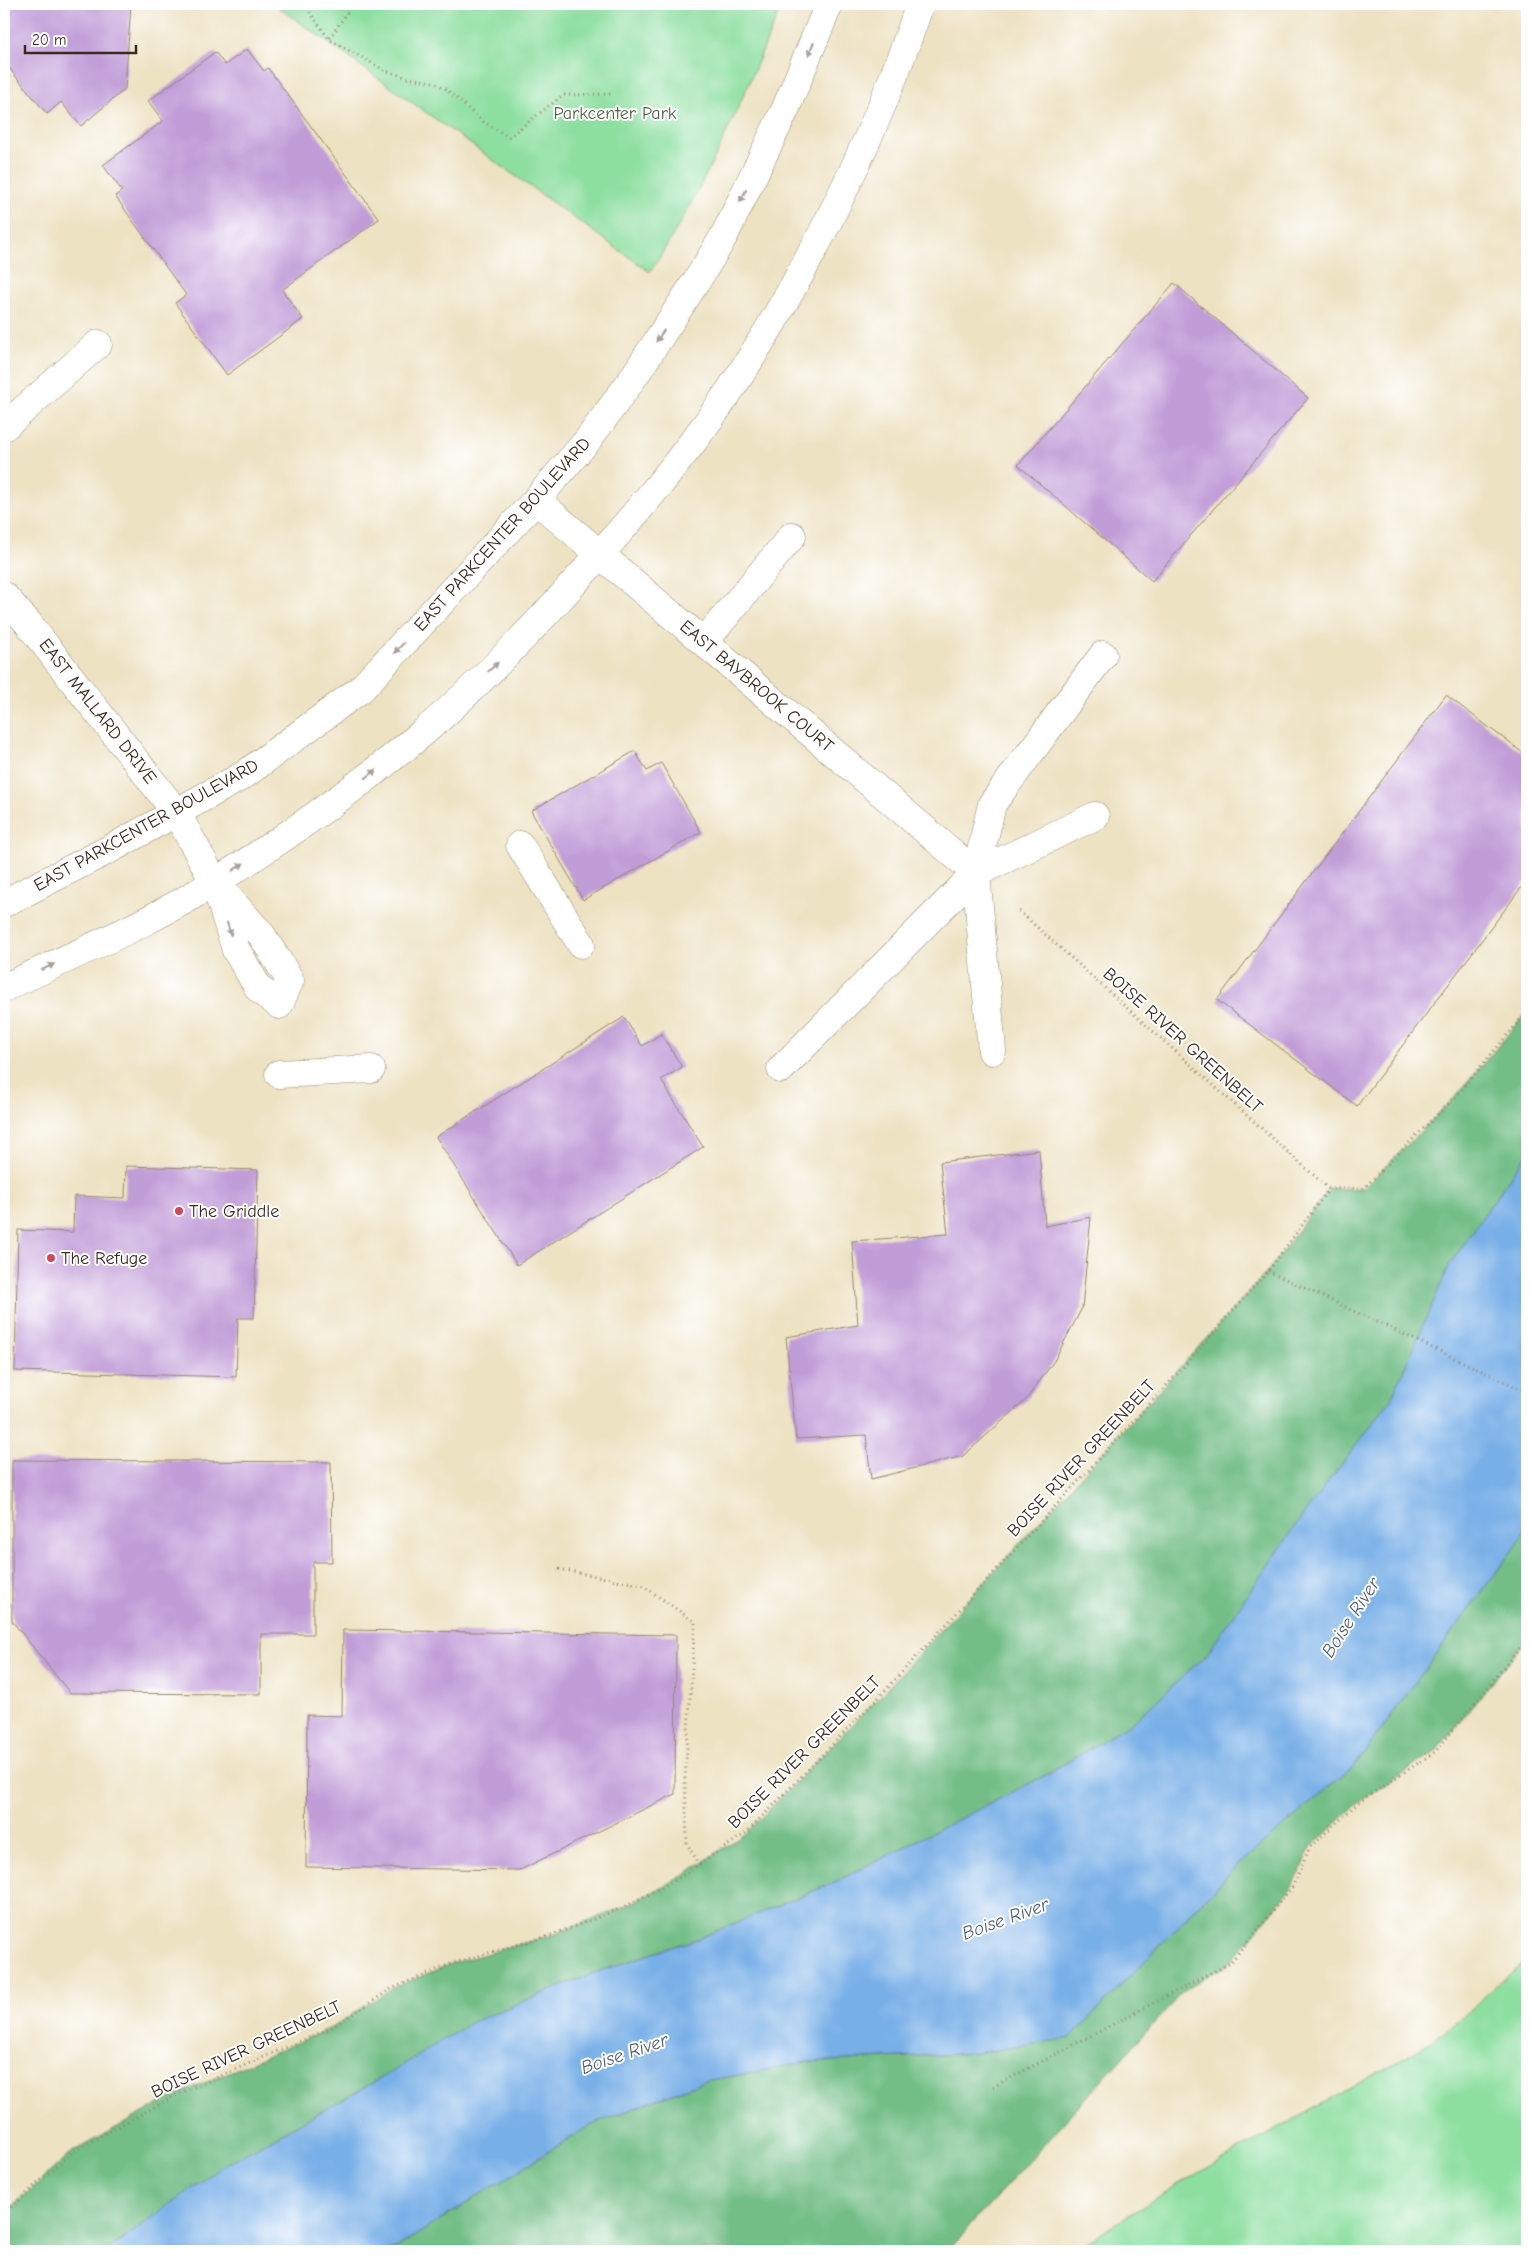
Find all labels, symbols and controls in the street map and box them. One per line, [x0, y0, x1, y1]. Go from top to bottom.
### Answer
scale bar [25, 22, 136, 54]
text: 20 m [32, 31, 66, 49]
one-way arrow [806, 42, 814, 56]
park label: Parkcenter Park [553, 103, 677, 124]
one-way arrow [739, 189, 747, 204]
one-way arrow [656, 330, 665, 343]
street label: EAST PARKCENTER BOULEVARD [410, 433, 595, 636]
street label: EAST BAYBROOK COURT [676, 616, 838, 757]
street label: EAST MALLARD DRIVE [34, 635, 161, 788]
one-way arrow [393, 642, 405, 654]
one-way arrow [487, 661, 499, 673]
street label: EAST PARKCENTER BOULEVARD [30, 755, 262, 896]
one-way arrow [364, 769, 378, 779]
one-way arrow [231, 862, 245, 872]
one-way arrow [226, 922, 234, 937]
one-way arrow [41, 963, 55, 971]
street label: BOISE RIVER GREENBELT [1099, 963, 1267, 1118]
place label: The Griddle [189, 1201, 279, 1222]
marker: The Griddle [173, 1205, 185, 1217]
place label: The Refuge [61, 1248, 147, 1269]
marker: The Refuge [45, 1252, 57, 1264]
street label: BOISE RIVER GREENBELT [1003, 1375, 1160, 1541]
water label: Boise River [1317, 1572, 1386, 1662]
street label: BOISE RIVER GREENBELT [724, 1671, 885, 1833]
water label: Boise River [959, 1893, 1053, 1945]
street label: BOISE RIVER GREENBELT [148, 1996, 345, 2103]
water label: Boise River [578, 2028, 672, 2079]

